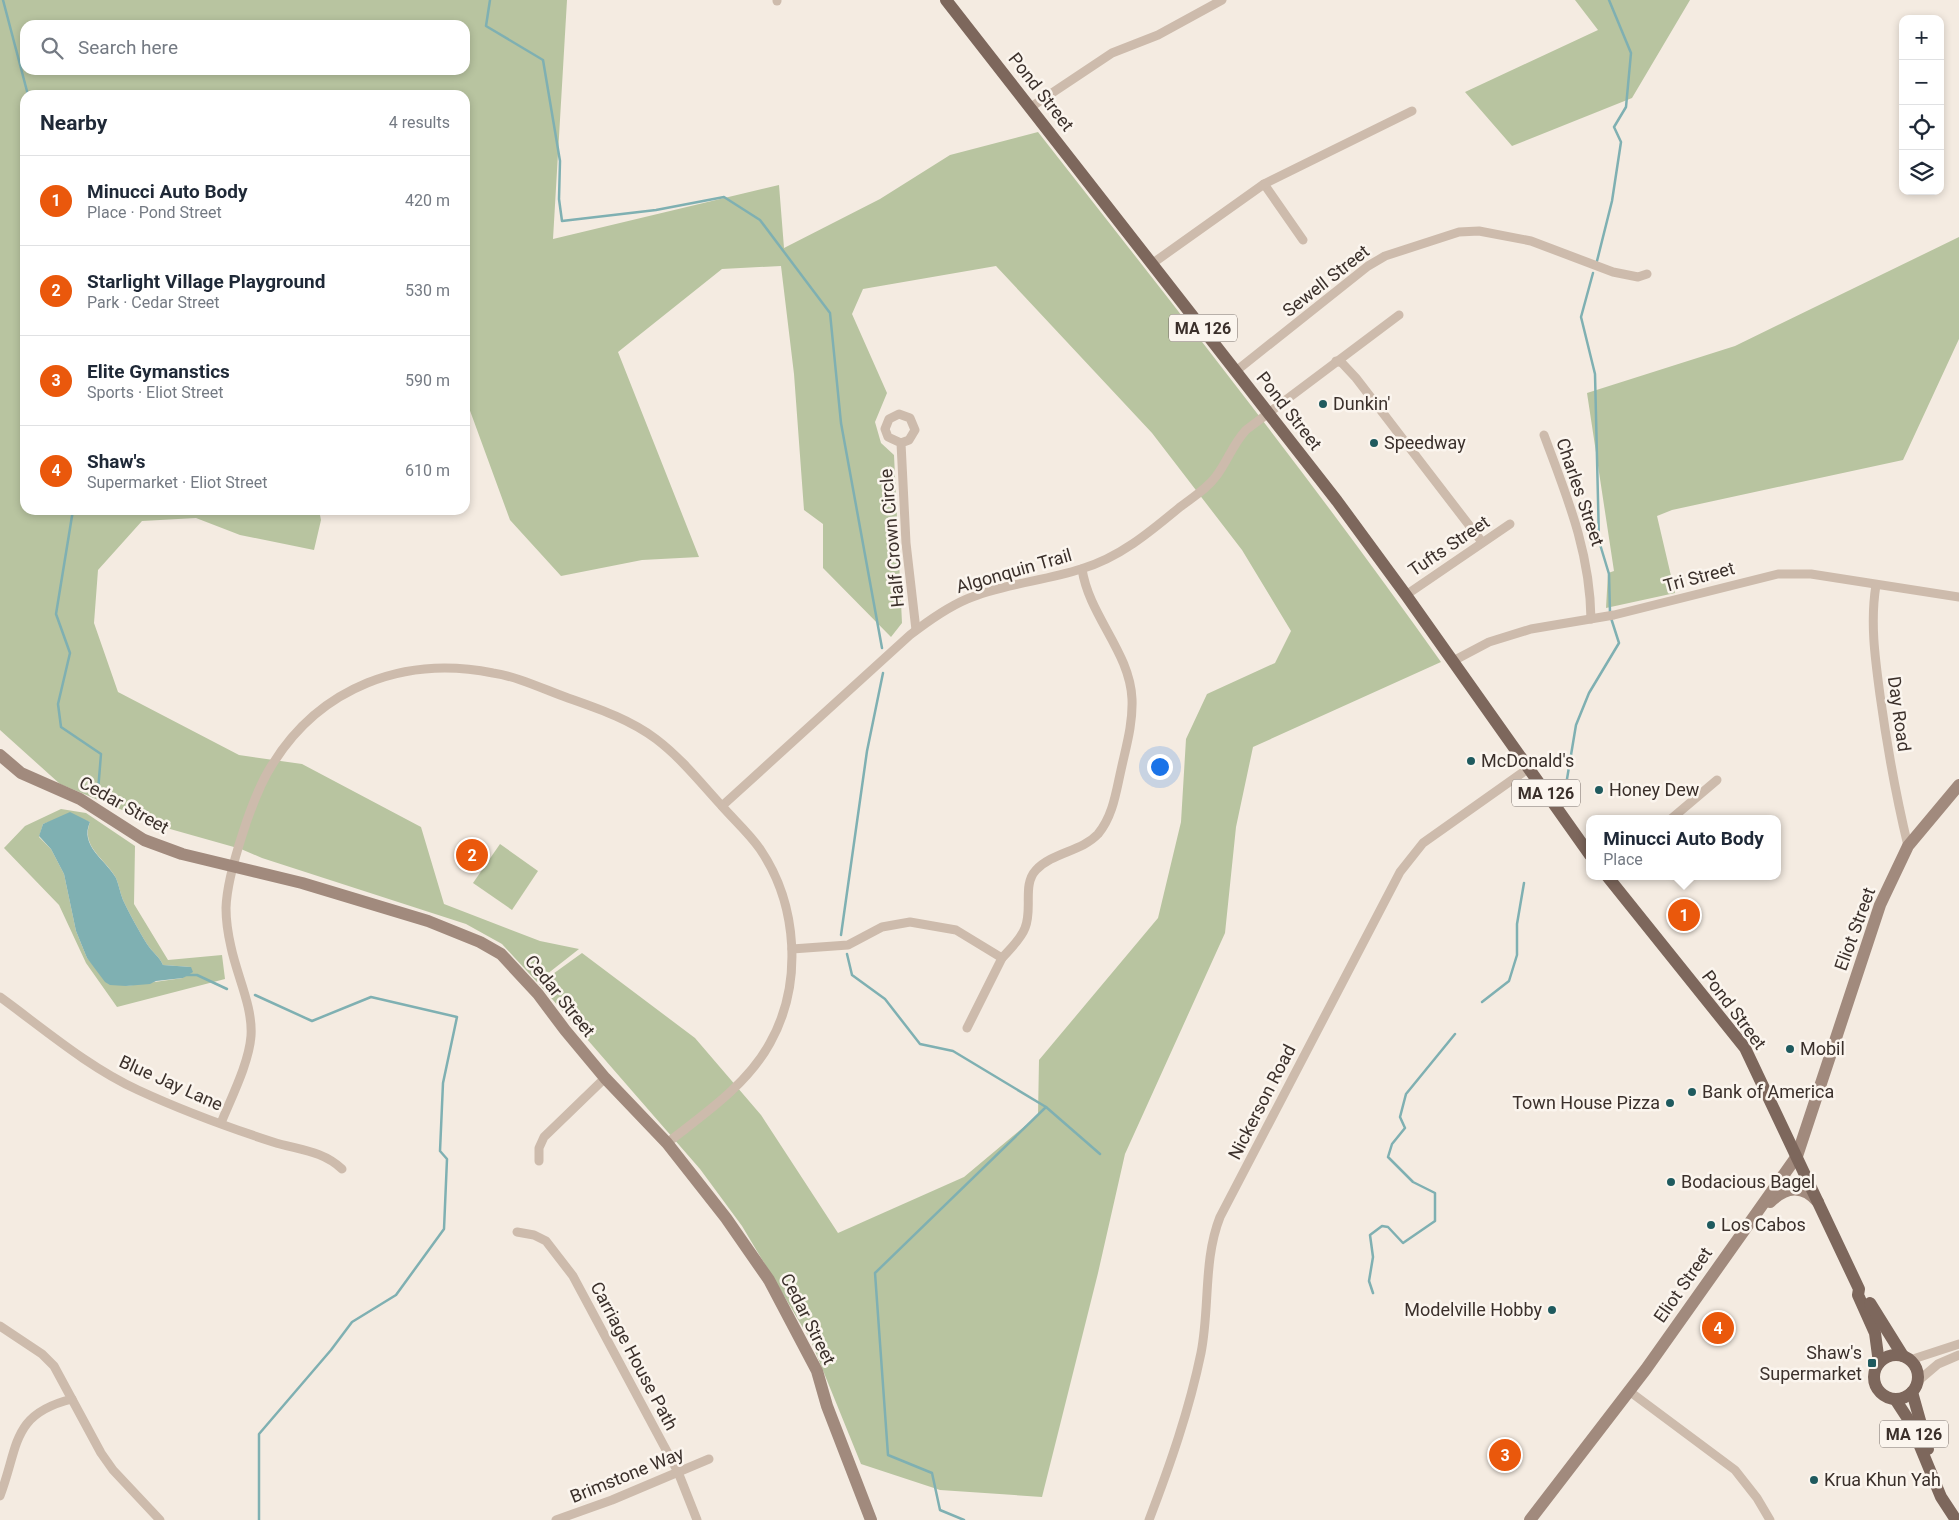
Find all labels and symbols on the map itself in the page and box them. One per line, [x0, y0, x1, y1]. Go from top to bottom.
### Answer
street label: Pond Street [1004, 48, 1079, 135]
street label: Sewell Street [1278, 240, 1373, 321]
road number: MA 126 [1169, 314, 1237, 342]
street label: Pond Street [1252, 367, 1327, 454]
place label: Dunkin' [1333, 393, 1390, 414]
marker: Dunkin' [1317, 398, 1329, 410]
place label: Speedway [1384, 432, 1466, 453]
street label: Charles Street [1552, 435, 1609, 549]
marker: Speedway [1368, 437, 1380, 449]
street label: Half Crown Circle [875, 468, 908, 608]
street label: Tufts Street [1404, 511, 1493, 580]
street label: Algonquin Trail [954, 544, 1074, 597]
street label: Tri Street [1661, 557, 1737, 596]
street label: Day Road [1884, 675, 1915, 753]
place label: McDonald's [1481, 750, 1574, 771]
your location [1147, 754, 1173, 780]
marker: McDonald's [1465, 755, 1477, 767]
street label: Cedar Street [76, 771, 173, 838]
place label: Honey Dew [1609, 779, 1700, 800]
road number: MA 126 [1512, 780, 1580, 806]
marker: Honey Dew [1593, 784, 1605, 796]
pin: 2 [456, 836, 488, 874]
street label: Eliot Street [1830, 884, 1879, 973]
pin: 1 [1668, 896, 1700, 934]
street label: Cedar Street [521, 951, 600, 1041]
street label: Pond Street [1698, 966, 1771, 1053]
place label: Mobil [1800, 1038, 1845, 1059]
street label: Nickerson Road [1223, 1041, 1300, 1163]
marker: Mobil [1784, 1043, 1796, 1055]
street label: Blue Jay Lane [116, 1050, 226, 1115]
place label: Bank of America [1702, 1081, 1834, 1102]
marker: Bank of America [1686, 1086, 1698, 1098]
place label: Town House Pizza [1512, 1092, 1660, 1113]
marker: Town House Pizza [1664, 1097, 1676, 1109]
place label: Bodacious Bagel [1681, 1171, 1815, 1192]
marker: Bodacious Bagel [1665, 1176, 1677, 1188]
place label: Los Cabos [1721, 1214, 1806, 1235]
marker: Los Cabos [1705, 1219, 1717, 1231]
street label: Eliot Street [1649, 1243, 1716, 1326]
street label: Cedar Street [777, 1270, 840, 1368]
street label: Carriage House Path [586, 1278, 682, 1434]
place label: Modelville Hobby [1404, 1299, 1542, 1320]
marker: Modelville Hobby [1546, 1304, 1558, 1316]
pin: 4 [1702, 1309, 1734, 1347]
place label: Shaw's Supermarket [1760, 1342, 1862, 1384]
marker: Shaw's Supermarket [1866, 1357, 1878, 1369]
road number: MA 126 [1880, 1420, 1948, 1448]
pin: 3 [1489, 1436, 1521, 1474]
street label: Brimstone Way [567, 1442, 687, 1507]
place label: Krua Khun Yah [1824, 1469, 1941, 1490]
marker: Krua Khun Yah [1808, 1474, 1820, 1486]

